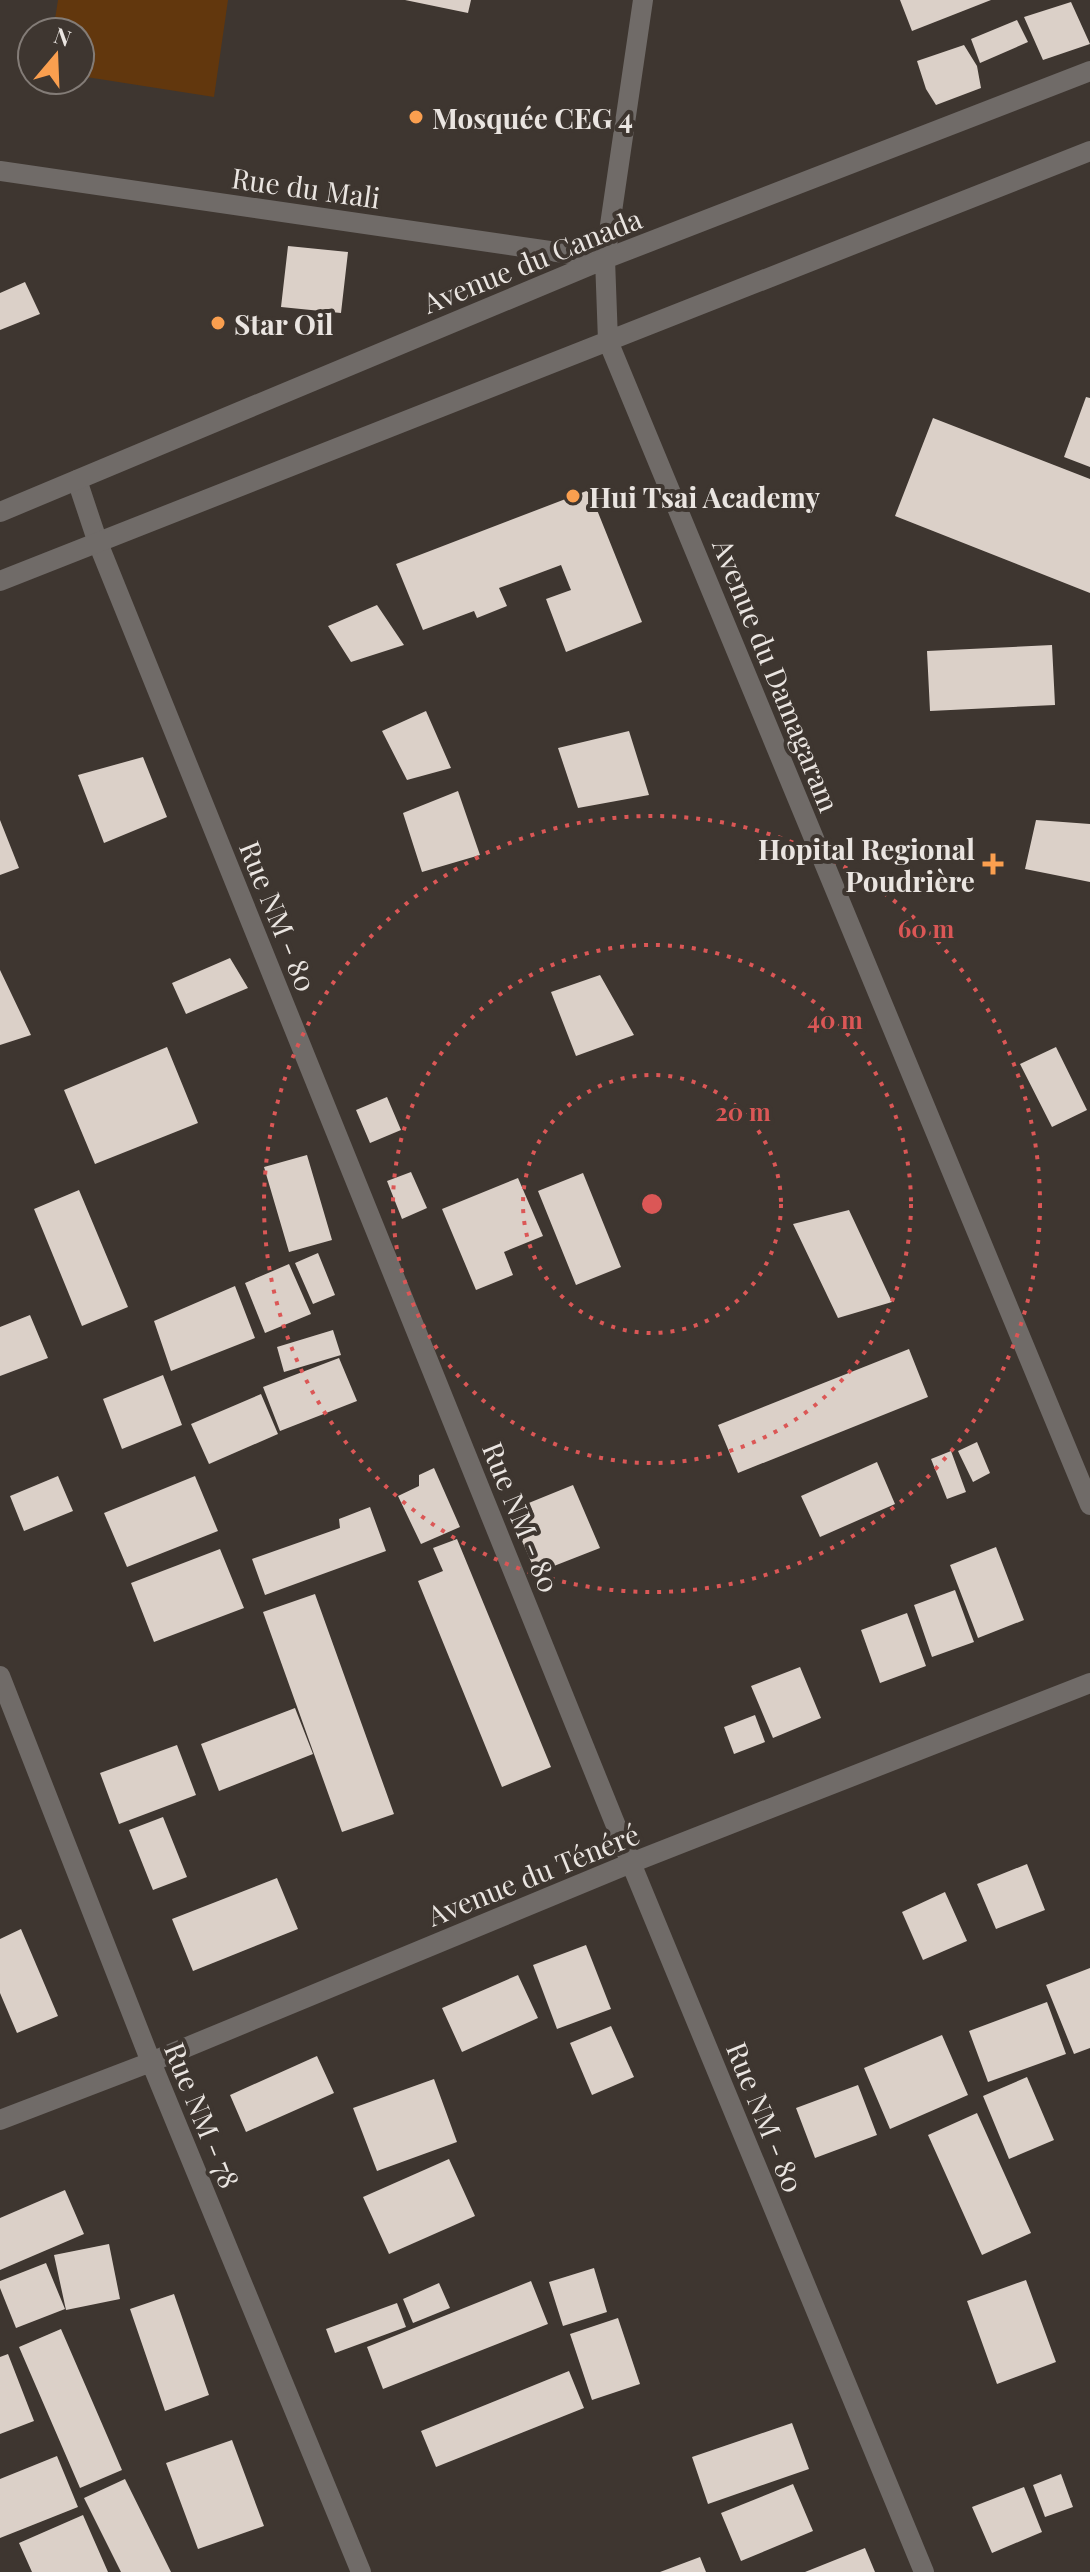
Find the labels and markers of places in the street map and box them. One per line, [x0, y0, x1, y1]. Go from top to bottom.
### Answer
place label: Mosquée CEG 4 [432, 99, 633, 136]
marker: Mosquée CEG 4 [407, 108, 425, 126]
place label: Star Oil [234, 305, 334, 342]
marker: Star Oil [209, 314, 227, 332]
place label: Hui Tsai Academy [589, 478, 821, 515]
marker: Hui Tsai Academy [564, 487, 582, 505]
place label: Hopital Regional Poudrière [758, 830, 975, 899]
marker: Hopital Regional Poudrière [982, 853, 1004, 875]
centre of rings [638, 1190, 666, 1218]

